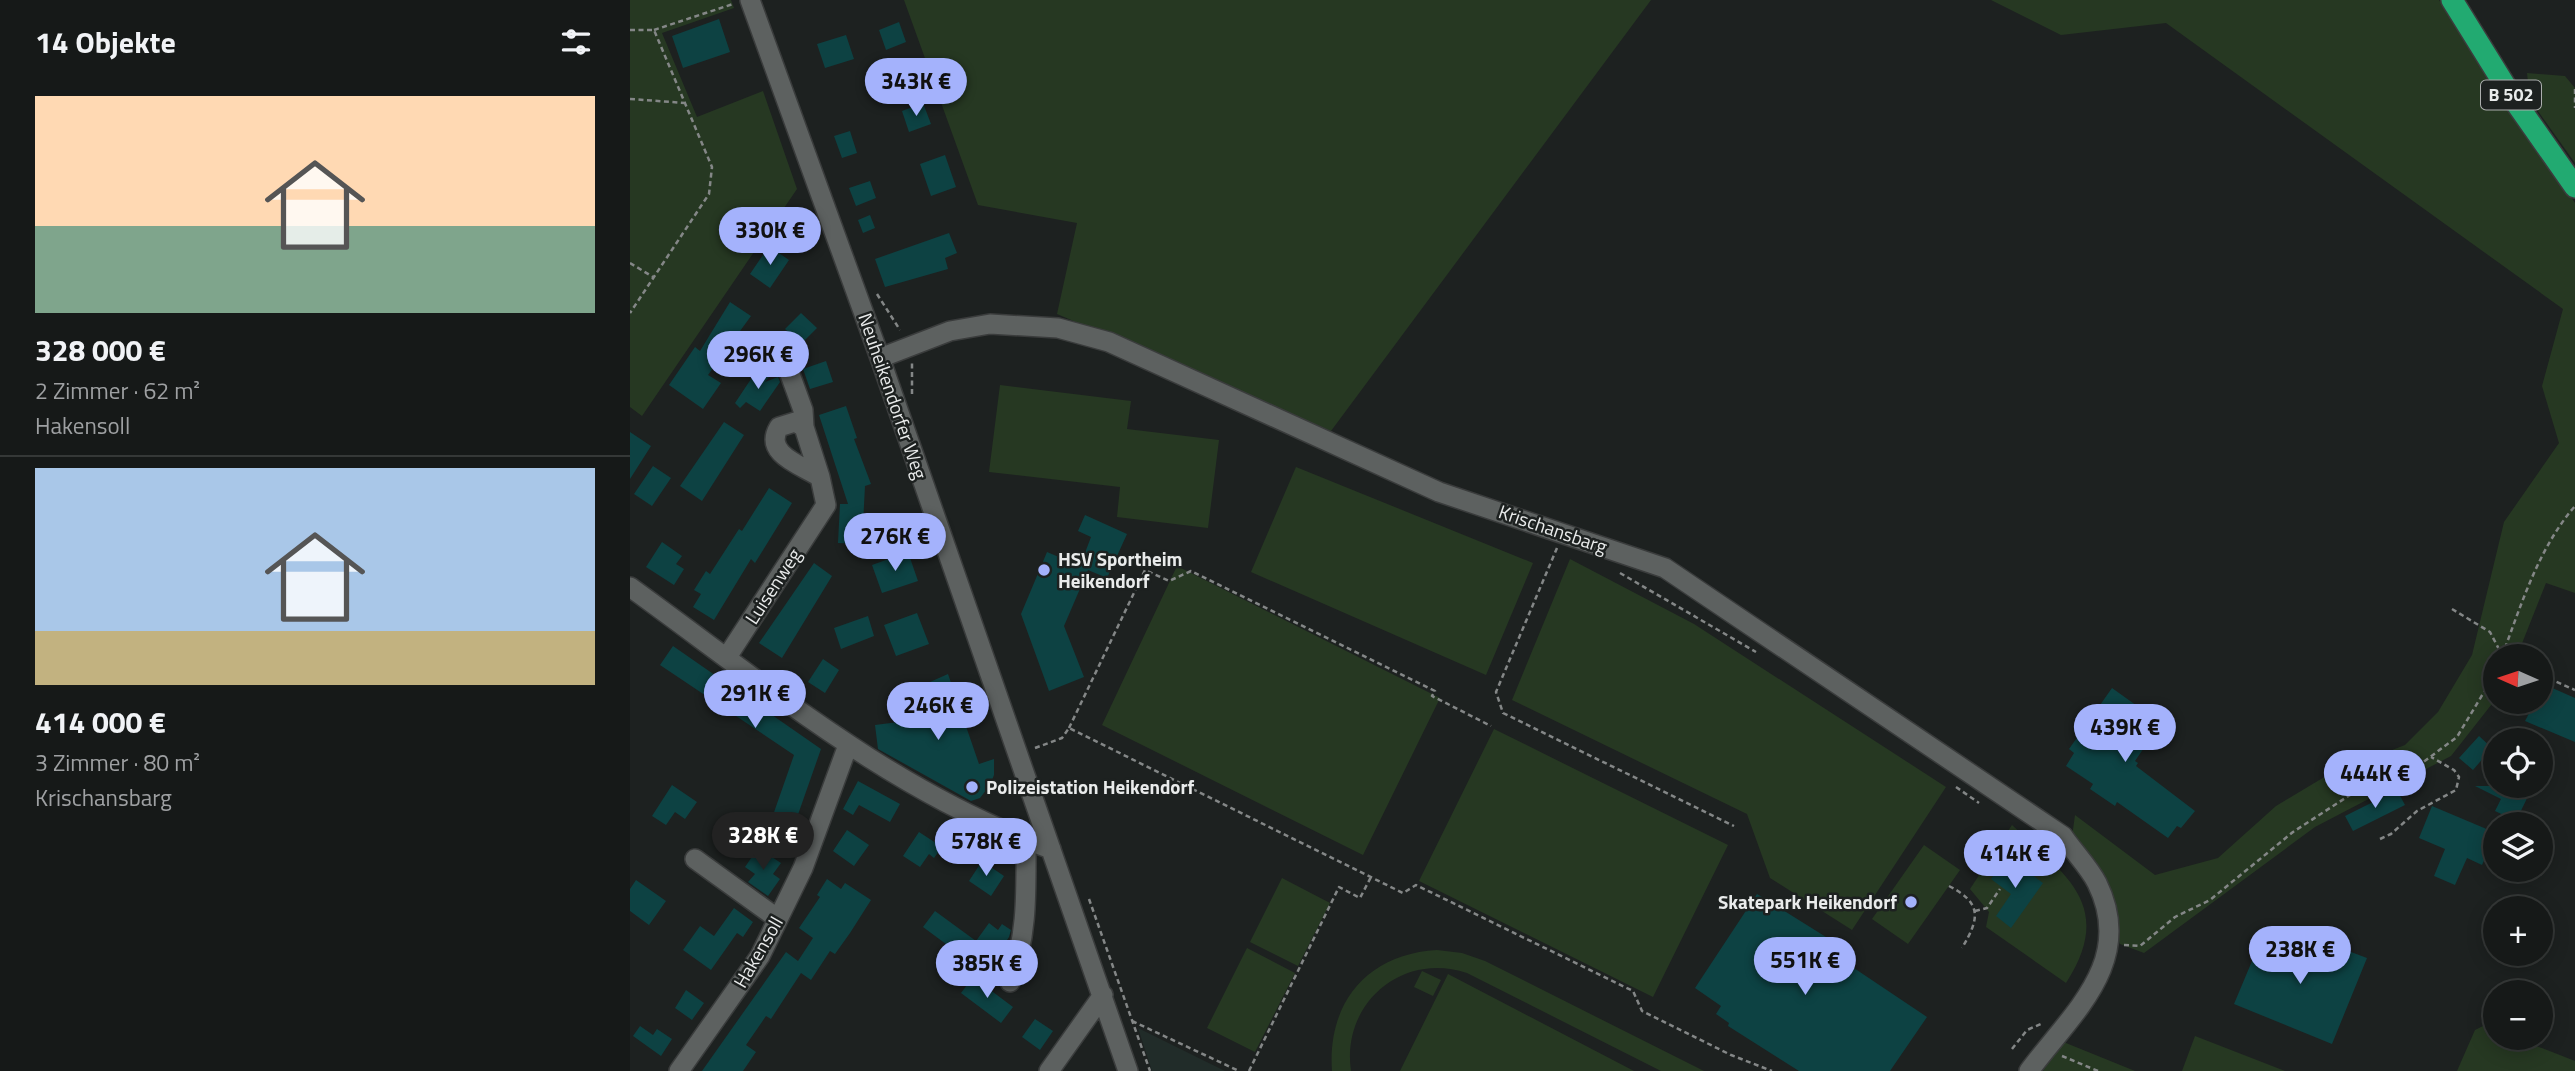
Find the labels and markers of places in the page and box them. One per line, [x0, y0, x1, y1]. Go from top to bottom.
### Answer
pin: 343K € [859, 58, 973, 118]
pin: 330K € [713, 208, 827, 267]
pin: 296K € [701, 332, 815, 391]
pin: 276K € [838, 514, 952, 573]
place label: HSV Sportheim Heikendorf [1058, 544, 1183, 595]
marker: HSV Sportheim Heikendorf [1036, 562, 1052, 578]
pin: 291K € [698, 670, 812, 730]
pin: 246K € [881, 682, 995, 742]
pin: 439K € [2068, 704, 2182, 764]
pin: 444K € [2318, 750, 2432, 810]
place label: Polizeistation Heikendorf [986, 772, 1195, 801]
marker: Polizeistation Heikendorf [964, 779, 980, 795]
pin: 328K € [706, 812, 820, 872]
pin: 578K € [929, 818, 1043, 878]
pin: 414K € [1958, 830, 2072, 890]
place label: Skatepark Heikendorf [1718, 887, 1897, 916]
marker: Skatepark Heikendorf [1903, 894, 1919, 910]
pin: 238K € [2243, 926, 2357, 986]
pin: 551K € [1748, 937, 1862, 997]
pin: 385K € [930, 940, 1044, 1000]

